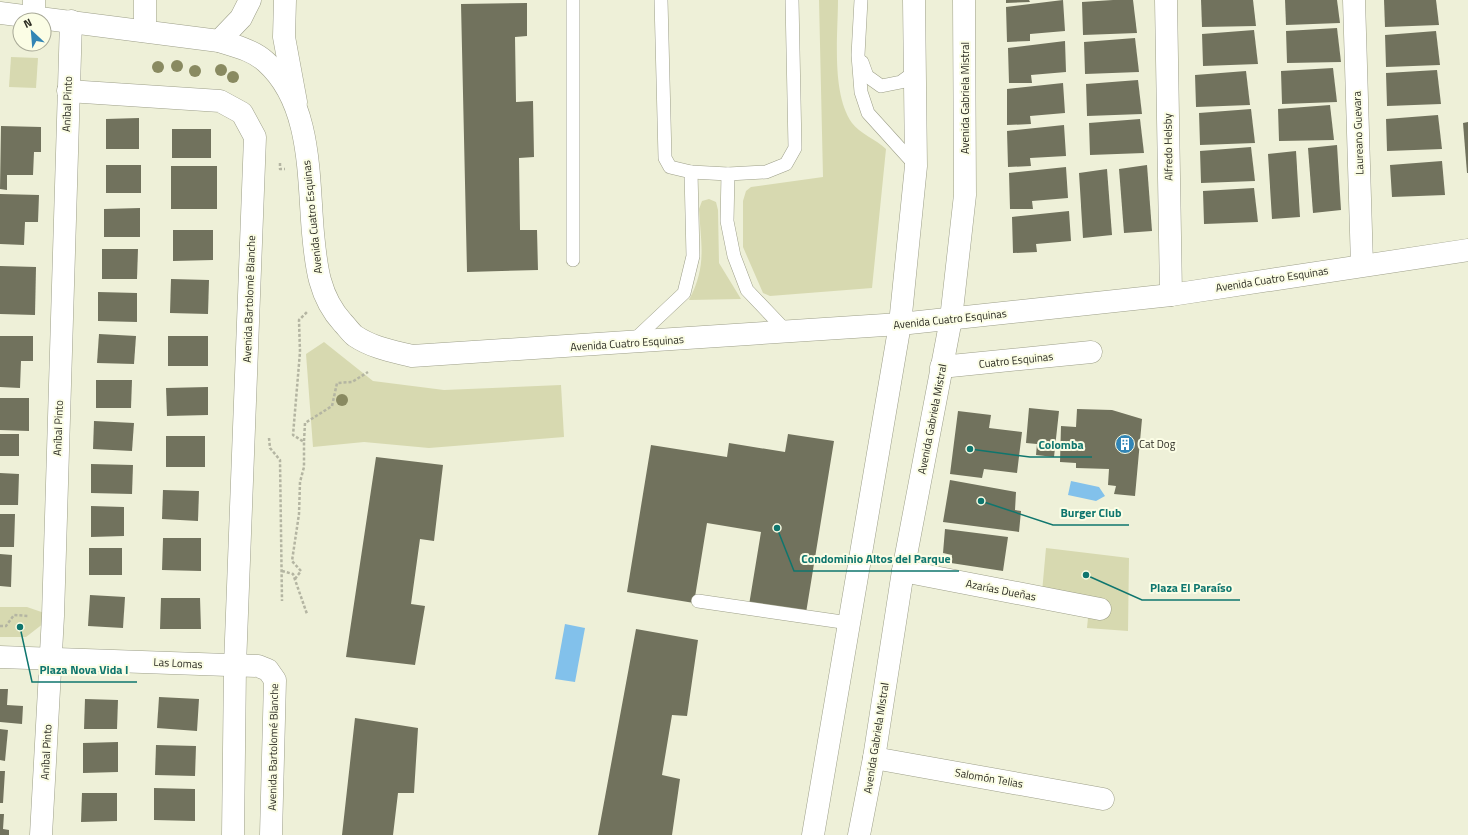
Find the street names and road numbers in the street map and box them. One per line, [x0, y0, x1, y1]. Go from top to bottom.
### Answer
street label: Avenida Gabriela Mistral [957, 42, 973, 154]
street label: Aníbal Pinto [58, 76, 76, 132]
street label: Laureano Guevara [1349, 90, 1367, 175]
street label: Alfredo Helsby [1159, 112, 1177, 181]
street label: Avenida Cuatro Esquinas [298, 160, 326, 274]
street label: Avenida Bartolomé Blanche [239, 235, 259, 363]
street label: Avenida Cuatro Esquinas [1214, 262, 1330, 296]
street label: Avenida Cuatro Esquinas [893, 305, 1007, 333]
street label: Avenida Cuatro Esquinas [570, 331, 684, 355]
street label: Cuatro Esquinas [978, 348, 1054, 372]
street label: Avenida Gabriela Mistral [913, 363, 951, 475]
street label: Aníbal Pinto [49, 400, 67, 456]
street label: Azarías Dueñas [964, 575, 1038, 605]
street label: Las Lomas [153, 654, 203, 672]
street label: Avenida Gabriela Mistral [859, 681, 893, 795]
street label: Avenida Bartolomé Blanche [264, 683, 282, 811]
street label: Aníbal Pinto [37, 724, 55, 780]
street label: Salomón Telias [954, 764, 1024, 792]

